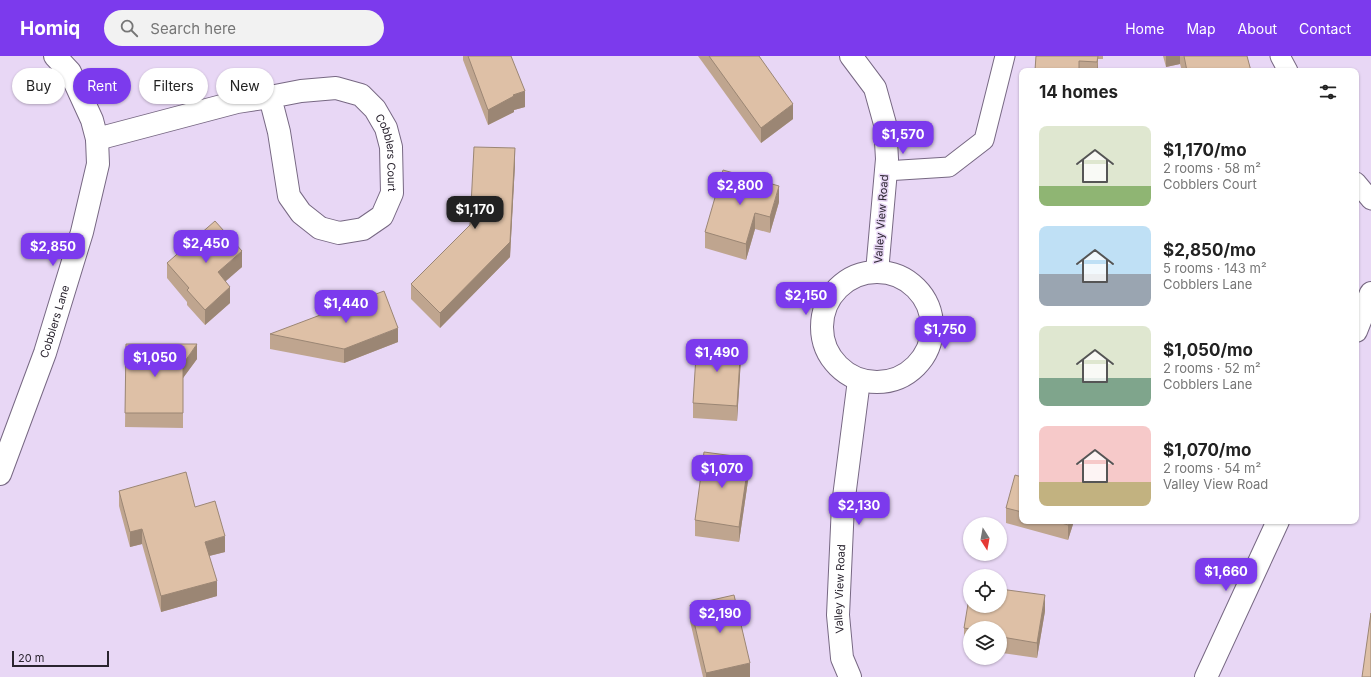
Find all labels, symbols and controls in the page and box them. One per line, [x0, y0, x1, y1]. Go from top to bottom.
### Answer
search box [104, 10, 384, 46]
text: Homiq [20, 17, 80, 40]
icon: search [118, 17, 140, 39]
text: Search here [150, 19, 236, 38]
text: Home [1125, 20, 1164, 37]
text: Map [1186, 20, 1216, 37]
text: About [1238, 20, 1277, 37]
text: Contact [1299, 20, 1351, 37]
chip: Buy [12, 68, 65, 104]
chip: Rent [73, 68, 131, 104]
chip: Filters [139, 68, 208, 104]
chip: New [216, 68, 274, 104]
icon: filters [1317, 81, 1339, 103]
text: 14 homes [1039, 82, 1118, 102]
street label: Cobblers Court [372, 111, 399, 192]
pin: $1,570 [870, 121, 936, 155]
text: $1,570 [882, 126, 924, 142]
text: $1,170/mo [1163, 140, 1247, 160]
icon: home [1071, 142, 1119, 190]
text: 2 rooms · 58 m² [1163, 160, 1261, 176]
pin: $2,800 [707, 172, 773, 206]
street label: Valley View Road [871, 174, 891, 264]
text: Cobblers Court [1163, 176, 1257, 192]
text: $2,800 [717, 177, 763, 193]
pin: $1,170 [442, 196, 508, 230]
text: $1,170 [455, 201, 495, 217]
pin: $2,450 [173, 230, 239, 264]
pin: $2,850 [20, 233, 86, 267]
text: $2,450 [183, 235, 229, 251]
text: $2,850 [30, 238, 76, 254]
text: $2,850/mo [1163, 240, 1256, 260]
icon: home [1071, 242, 1119, 290]
text: 5 rooms · 143 m² [1163, 260, 1267, 276]
text: Cobblers Lane [1163, 276, 1252, 292]
pin: $2,150 [773, 282, 839, 316]
street label: Cobblers Lane [37, 283, 72, 360]
text: $2,150 [785, 287, 827, 303]
pin: $1,440 [313, 290, 379, 324]
text: $1,440 [324, 295, 368, 311]
pin: $1,750 [912, 316, 978, 350]
text: $1,750 [924, 321, 966, 337]
pin: $1,490 [684, 339, 750, 373]
text: $1,050/mo [1163, 340, 1253, 360]
icon: home [1071, 342, 1119, 390]
pin: $1,050 [122, 344, 188, 378]
text: $1,490 [695, 344, 739, 360]
text: $1,050 [133, 349, 177, 365]
text: 2 rooms · 52 m² [1163, 360, 1261, 376]
text: Cobblers Lane [1163, 376, 1252, 392]
text: $1,070/mo [1163, 440, 1251, 460]
icon: home [1071, 442, 1119, 490]
pin: $1,070 [689, 455, 755, 489]
text: $1,070 [701, 460, 743, 476]
text: 2 rooms · 54 m² [1163, 460, 1261, 476]
text: Valley View Road [1163, 476, 1268, 492]
pin: $2,130 [826, 492, 892, 526]
text: $2,130 [838, 497, 880, 513]
north arrow [963, 517, 1007, 561]
map controls [963, 517, 1007, 665]
street label: Valley View Road [831, 544, 848, 634]
pin: $1,660 [1193, 558, 1259, 592]
text: $1,660 [1204, 563, 1248, 579]
button: locate [963, 569, 1007, 613]
pin: $2,190 [687, 600, 753, 634]
text: $2,190 [699, 605, 741, 621]
button: layers [963, 621, 1007, 665]
scale bar [12, 649, 109, 668]
text: 20 m [18, 651, 44, 665]

